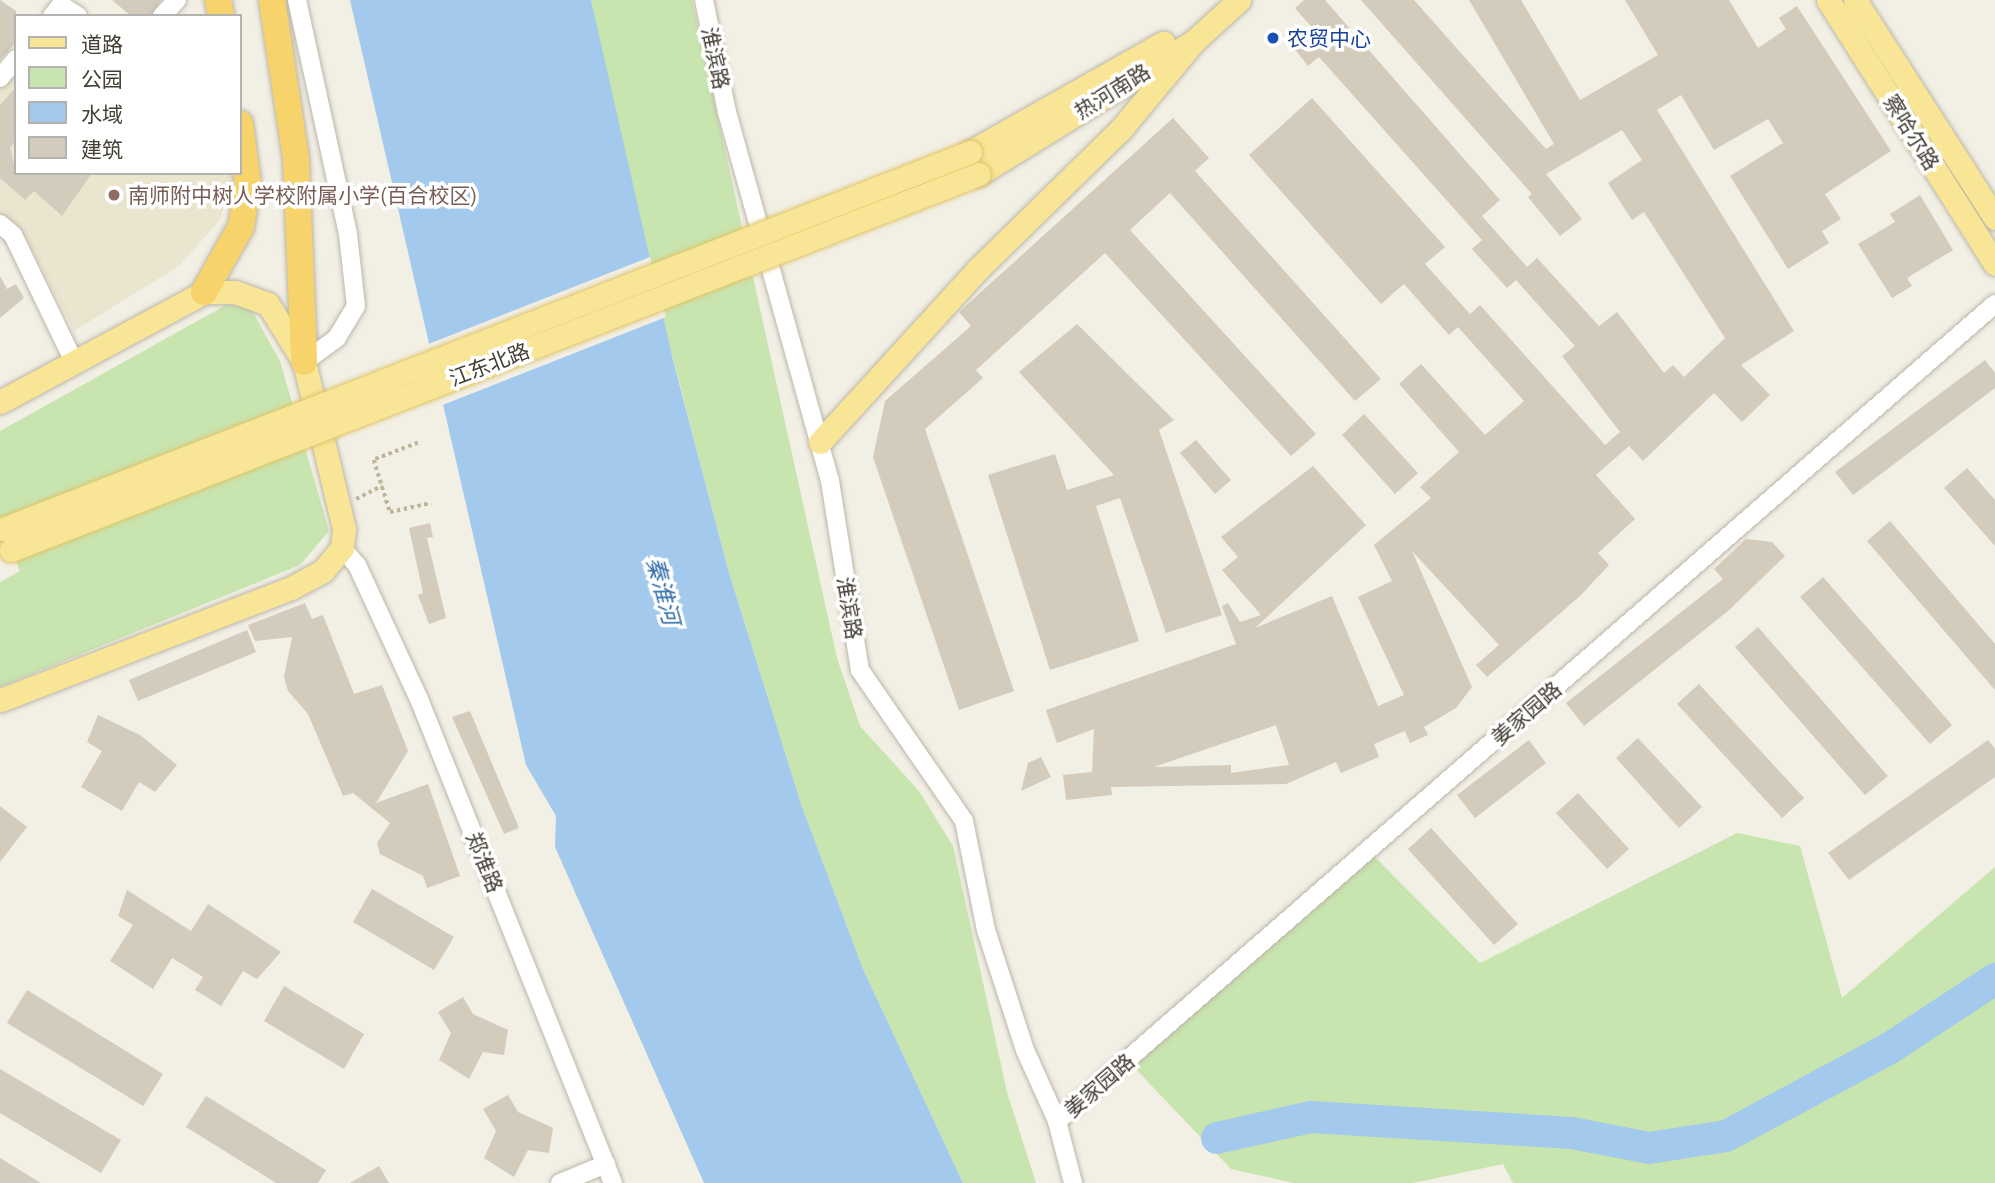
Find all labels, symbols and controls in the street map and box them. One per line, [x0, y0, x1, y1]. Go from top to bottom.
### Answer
legend [14, 14, 242, 175]
street label: 淮滨路 [697, 25, 735, 91]
place label: 农贸中心 [1287, 25, 1371, 51]
marker: 农贸中心 [1265, 30, 1281, 46]
text: 道路 [81, 32, 123, 56]
street label: 热河南路 [1070, 58, 1154, 124]
text: 公园 [81, 67, 123, 91]
street label: 察哈尔路 [1879, 90, 1945, 174]
text: 水域 [81, 102, 123, 126]
text: 建筑 [81, 137, 123, 161]
place label: 南师附中树人学校附属小学(百合校区) [128, 182, 477, 208]
marker: 南师附中树人学校附属小学(百合校区) [106, 187, 122, 203]
street label: 江东北路 [445, 337, 533, 391]
water label: 秦淮河 [641, 554, 685, 628]
street label: 淮滨路 [833, 575, 867, 641]
street label: 姜家园路 [1486, 676, 1566, 750]
street label: 郑淮路 [462, 828, 508, 896]
street label: 姜家园路 [1059, 1048, 1139, 1122]

